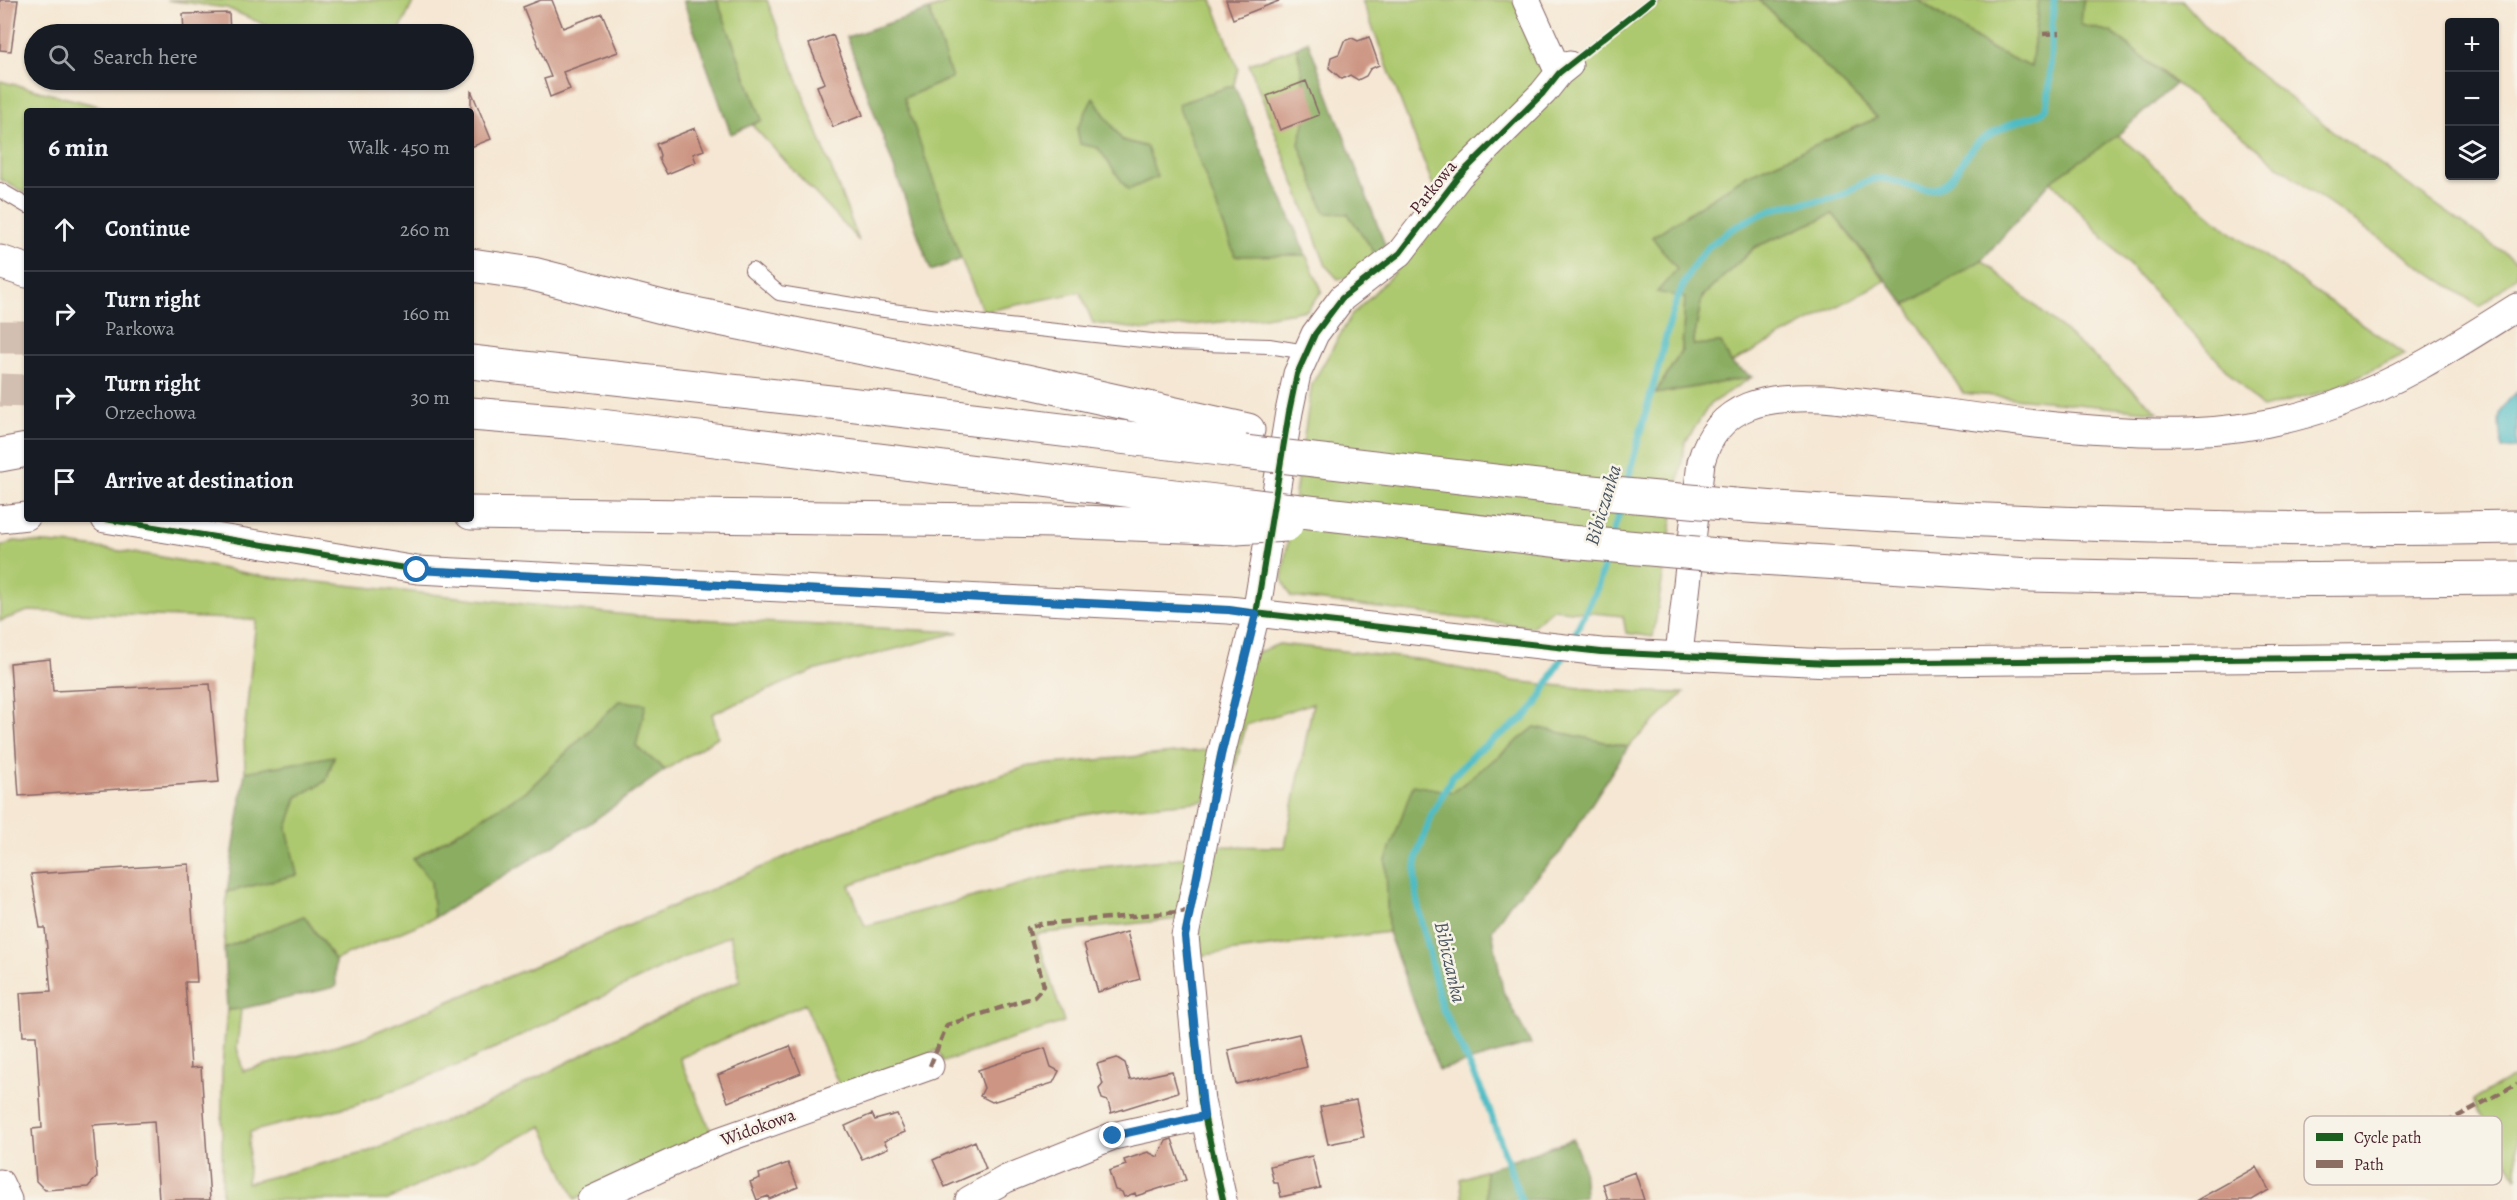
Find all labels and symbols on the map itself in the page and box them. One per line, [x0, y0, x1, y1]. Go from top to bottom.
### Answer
street label: Parkowa [1404, 155, 1462, 219]
water label: Bibiczanka [1578, 462, 1628, 548]
route start [403, 556, 429, 582]
water label: Bibiczanka [1428, 919, 1472, 1005]
street label: Widokowa [716, 1102, 799, 1152]
legend [2304, 1116, 2502, 1185]
route end [1099, 1122, 1125, 1148]
text: Cycle path [2354, 1127, 2422, 1149]
text: Path [2354, 1154, 2384, 1176]

